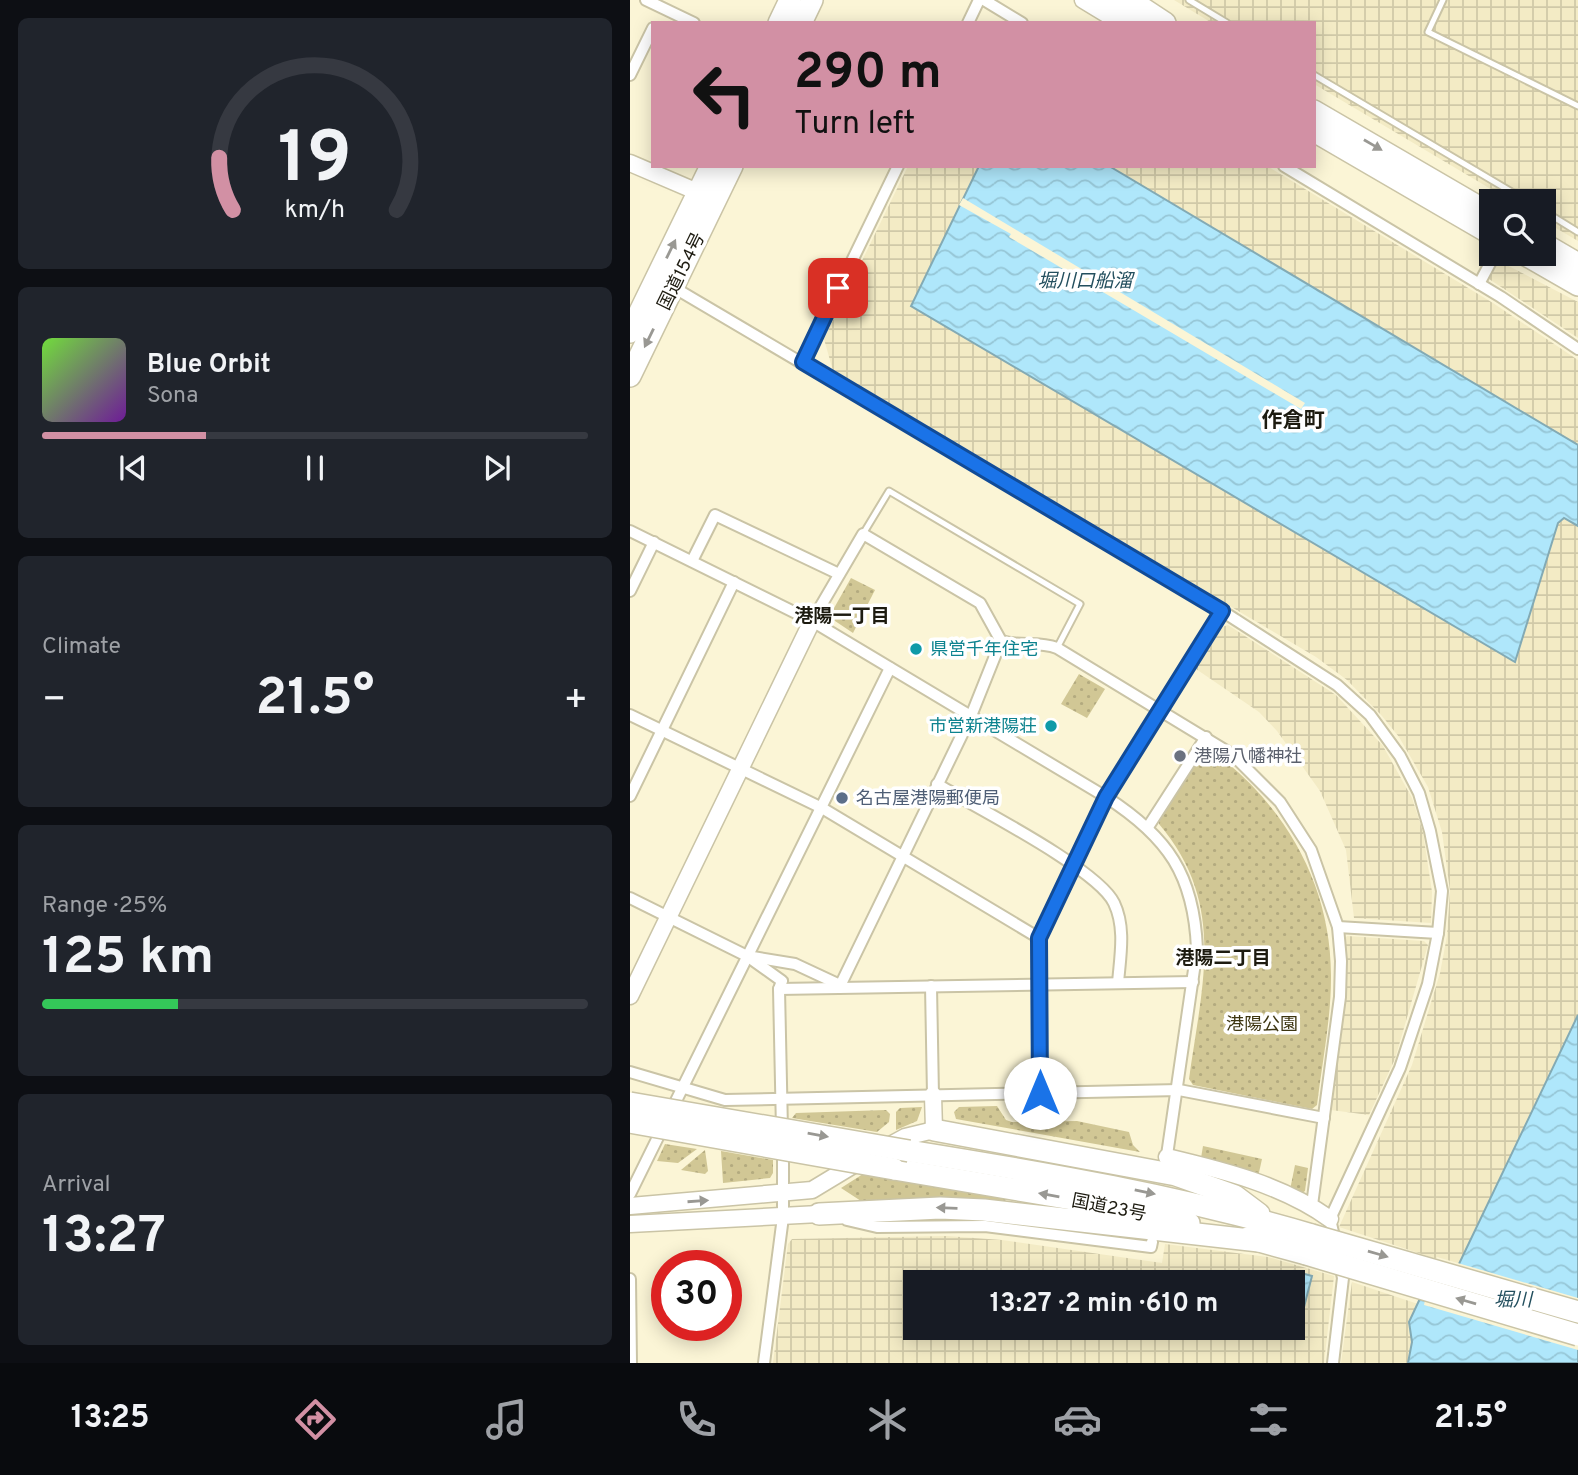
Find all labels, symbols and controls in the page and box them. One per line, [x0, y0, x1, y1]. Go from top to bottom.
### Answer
text: 290 m [794, 44, 942, 106]
icon: left [679, 49, 770, 140]
text: Turn left [794, 105, 915, 145]
text: 19 [278, 116, 352, 208]
one-way arrow [1364, 139, 1383, 151]
map controls [1479, 189, 1556, 266]
button: search [1479, 189, 1556, 266]
text: km/h [285, 194, 345, 226]
street label: 国道154号 [654, 229, 711, 314]
one-way arrow [665, 239, 676, 259]
pin [808, 258, 868, 318]
icon: arrive [819, 269, 857, 307]
water label: 堀川口船溜 [1037, 270, 1135, 294]
one-way arrow [643, 328, 654, 348]
text: Blue Orbit [147, 349, 271, 382]
text: Sona [147, 382, 198, 411]
district label: 作倉町 [1262, 408, 1325, 435]
icon: previous [114, 449, 152, 487]
icon: pause [296, 449, 334, 487]
icon: next [478, 449, 516, 487]
district label: 港陽一丁目 [794, 605, 890, 629]
text: Climate [42, 633, 121, 662]
place label: 県営千年住宅 [930, 639, 1038, 662]
marker: 県営千年住宅 [908, 641, 924, 657]
text: 21.5° [256, 667, 374, 733]
text: − [42, 677, 67, 726]
text: + [563, 677, 588, 726]
place label: 市営新港陽荘 [929, 716, 1037, 739]
marker: 市営新港陽荘 [1043, 718, 1059, 734]
place label: 港陽八幡神社 [1194, 746, 1302, 769]
marker: 港陽八幡神社 [1172, 748, 1188, 764]
place label: 名古屋港陽郵便局 [856, 788, 1000, 811]
marker: 名古屋港陽郵便局 [834, 790, 850, 806]
text: Range · 25% [42, 892, 167, 921]
text: 125 km [42, 926, 214, 992]
district label: 港陽二丁目 [1175, 947, 1271, 971]
park label: 港陽公園 [1226, 1014, 1298, 1037]
position arrow [1003, 1056, 1077, 1130]
one-way arrow [807, 1130, 829, 1141]
text: Arrival [42, 1171, 111, 1200]
one-way arrow [1134, 1186, 1156, 1197]
one-way arrow [1038, 1189, 1060, 1200]
street label: 国道23号 [1069, 1190, 1148, 1227]
one-way arrow [687, 1195, 709, 1206]
one-way arrow [936, 1203, 958, 1214]
text: 13:27 [42, 1205, 166, 1271]
one-way arrow [1367, 1249, 1389, 1260]
speed limit sign: 30 [651, 1250, 742, 1341]
text: 13:27 · 2 min · 610 m [990, 1288, 1218, 1321]
water label: 堀川 [1494, 1289, 1534, 1313]
one-way arrow [1455, 1296, 1476, 1306]
icon: directions [291, 1395, 340, 1444]
icon: music [482, 1395, 531, 1444]
icon: phone [672, 1395, 721, 1444]
icon: climate [863, 1395, 912, 1444]
icon: car [1053, 1395, 1102, 1444]
icon: filters [1244, 1395, 1293, 1444]
text: 13:25 [71, 1399, 150, 1439]
text: 21.5° [1434, 1399, 1507, 1439]

